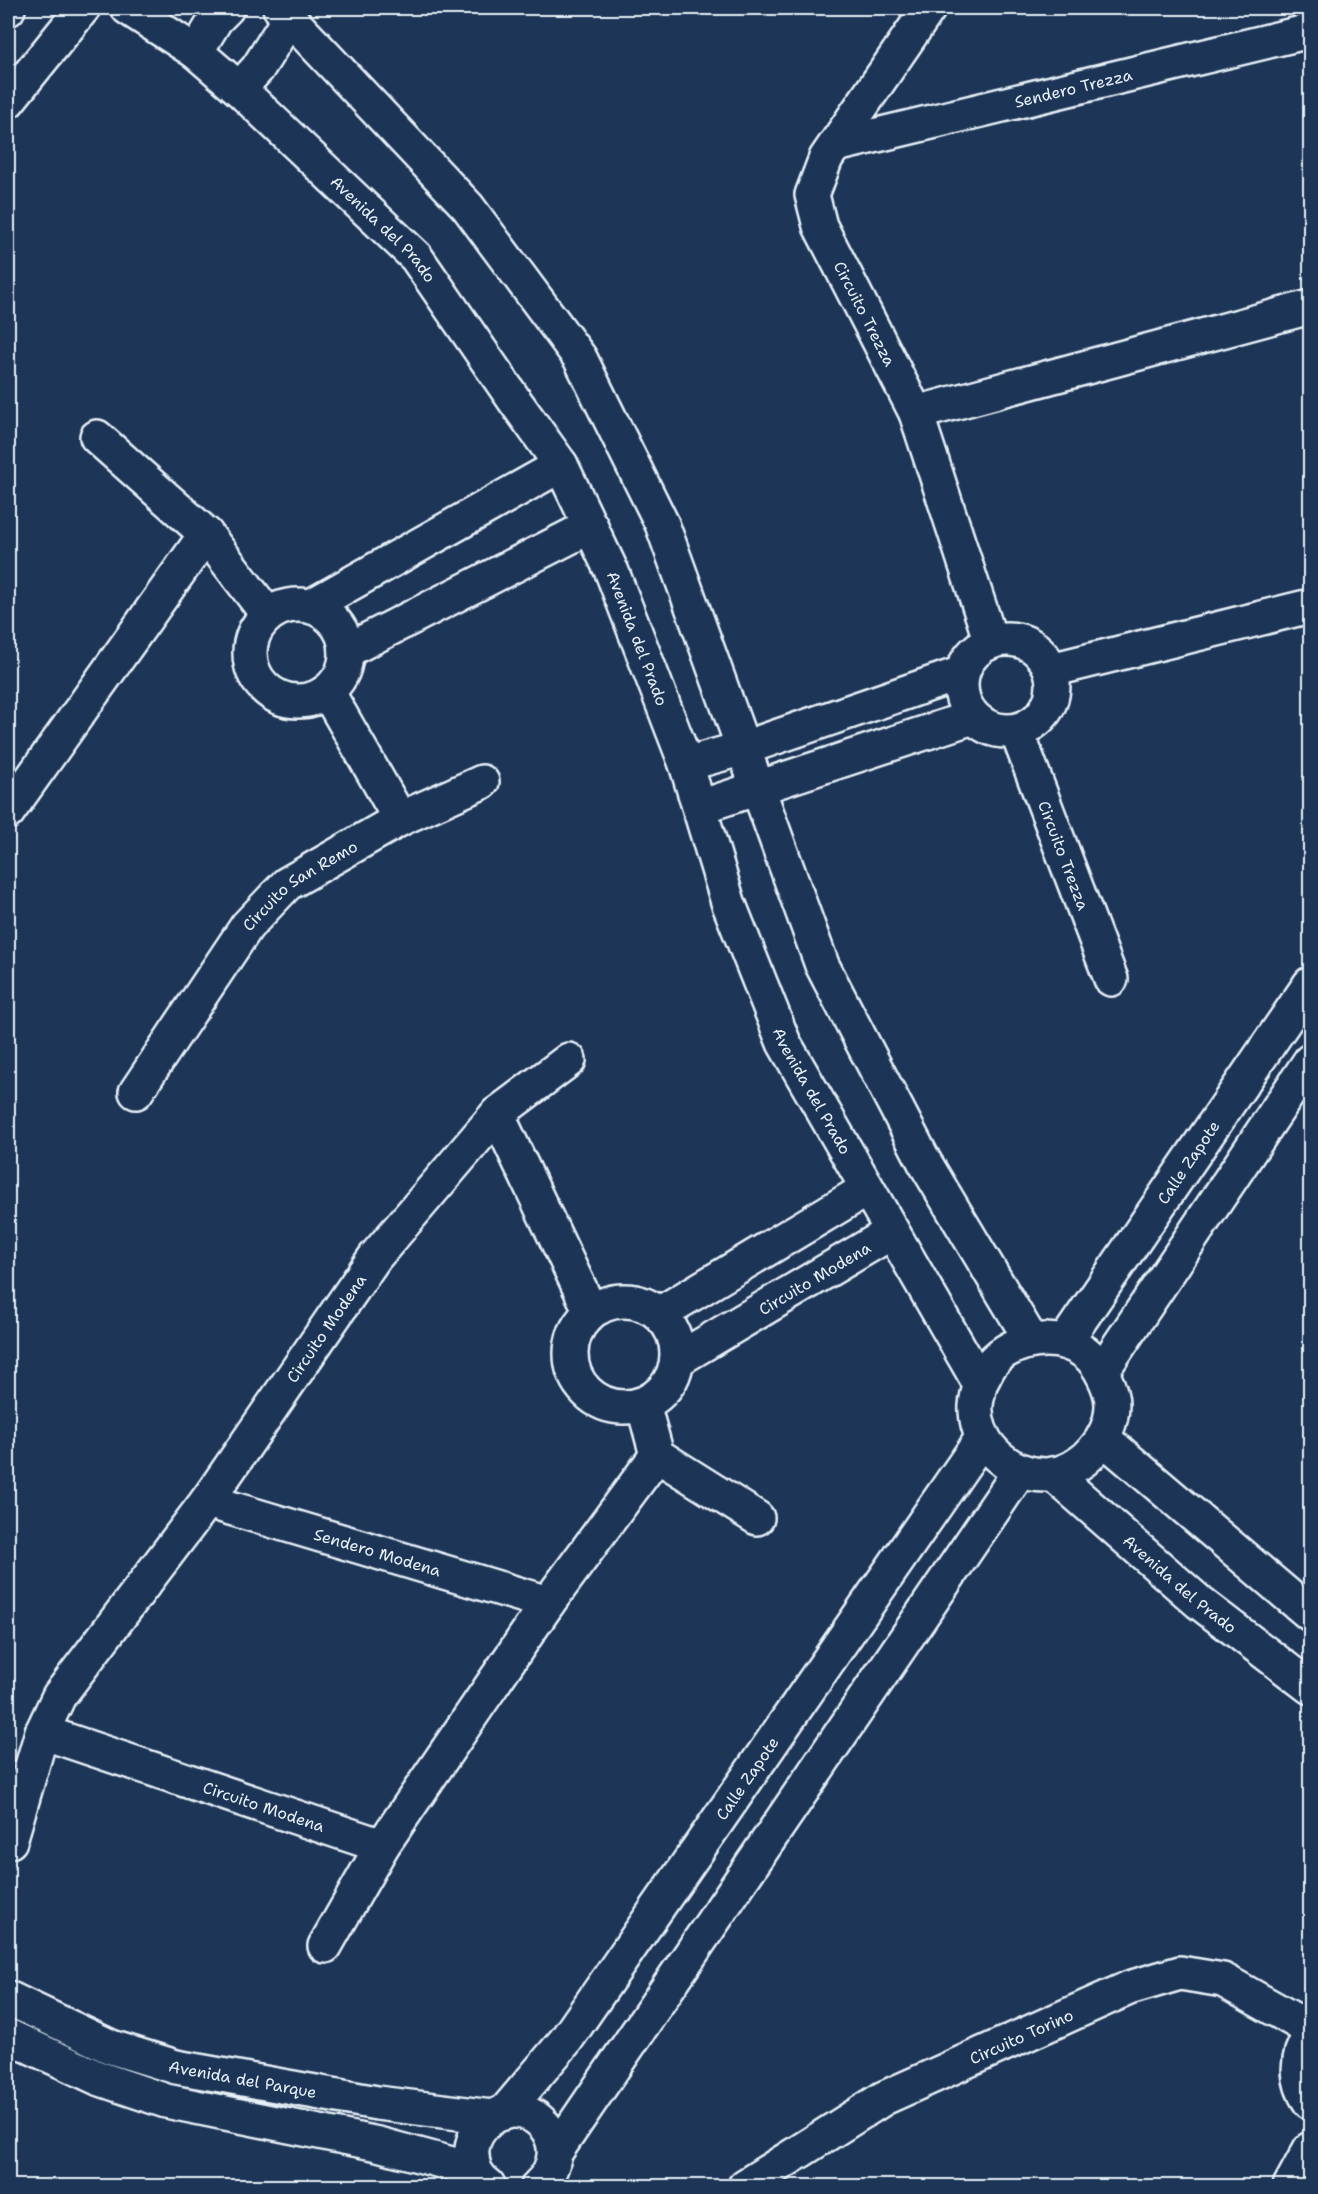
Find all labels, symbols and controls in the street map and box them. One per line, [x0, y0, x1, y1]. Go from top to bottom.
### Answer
street label: Sendero Trezza [1012, 64, 1134, 112]
street label: Avenida del Prado [326, 171, 441, 286]
street label: Circuito Trezza [829, 257, 901, 370]
street label: Avenida del Prado [602, 568, 673, 709]
street label: Circuito Trezza [1034, 798, 1094, 913]
street label: Circuito San Remo [237, 835, 361, 935]
street label: Avenida del Prado [768, 1024, 856, 1158]
street label: Calle Zapote [1152, 1116, 1224, 1208]
street label: Circuito Modena [755, 1237, 874, 1320]
street label: Circuito Modena [281, 1270, 371, 1386]
street label: Sendero Modena [311, 1523, 444, 1581]
street label: Avenida del Prado [1119, 1530, 1241, 1638]
street label: Calle Zapote [711, 1732, 783, 1824]
street label: Circuito Modena [200, 1776, 327, 1837]
street label: Circuito Torino [966, 2004, 1076, 2069]
street label: Avenida del Parque [166, 2055, 318, 2103]

